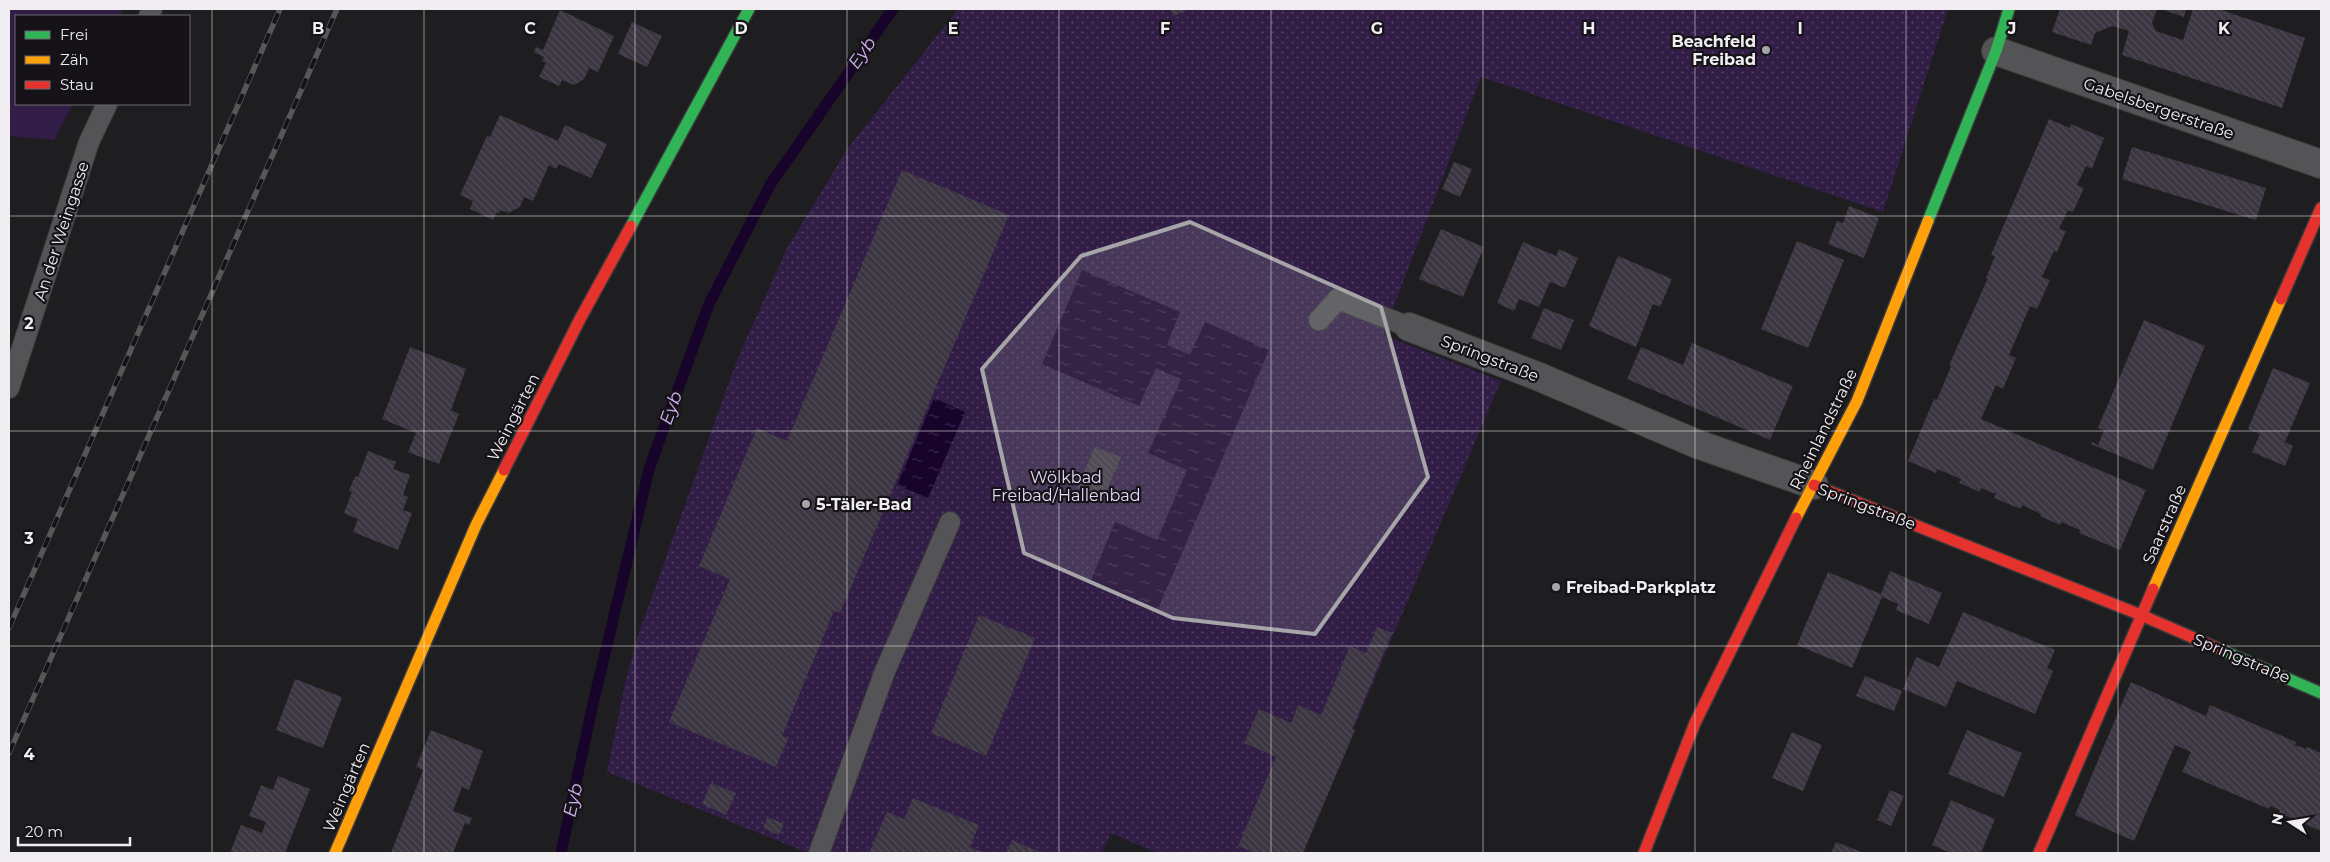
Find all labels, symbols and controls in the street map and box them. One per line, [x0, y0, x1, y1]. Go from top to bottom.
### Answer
legend [15, 15, 190, 105]
text: B [312, 19, 324, 38]
text: C [524, 19, 536, 38]
text: D [734, 19, 748, 38]
text: E [948, 19, 958, 38]
text: F [1160, 19, 1170, 38]
text: G [1371, 19, 1383, 38]
text: H [1583, 19, 1595, 38]
text: I [1797, 19, 1803, 38]
text: J [2007, 19, 2016, 38]
text: K [2218, 19, 2231, 38]
text: Frei [60, 25, 88, 44]
place label: Beachfeld Freibad [1671, 32, 1756, 69]
water label: Eyb [843, 33, 881, 73]
marker: Beachfeld Freibad [1760, 44, 1772, 56]
text: Zäh [60, 50, 89, 69]
street label: Gabelsbergerstraße [2081, 74, 2237, 143]
text: Stau [60, 75, 94, 94]
street label: An der Weingasse [30, 159, 93, 303]
text: 2 [24, 314, 34, 333]
street label: Springstraße [1438, 331, 1541, 386]
street label: Rheinlandstraße [1786, 366, 1861, 493]
street label: Weingärten [483, 370, 544, 464]
water label: Eyb [655, 388, 687, 428]
park label: Wölkbad Freibad/Hallenbad [991, 468, 1141, 505]
street label: Springstraße [1815, 479, 1918, 534]
street label: Saarstraße [2138, 482, 2190, 567]
place label: 5-Täler-Bad [816, 495, 912, 514]
marker: 5-Täler-Bad [800, 498, 812, 510]
text: 3 [23, 529, 34, 548]
place label: Freibad-Parkplatz [1566, 578, 1716, 597]
marker: Freibad-Parkplatz [1550, 581, 1562, 593]
street label: Springstraße [2191, 630, 2293, 687]
street label: Weingärten [319, 740, 374, 835]
text: 4 [23, 745, 35, 764]
water label: Eyb [558, 781, 588, 819]
north arrow [2265, 797, 2315, 847]
text: N [2267, 812, 2287, 827]
scale bar [18, 814, 130, 846]
text: 20 m [25, 822, 63, 841]

